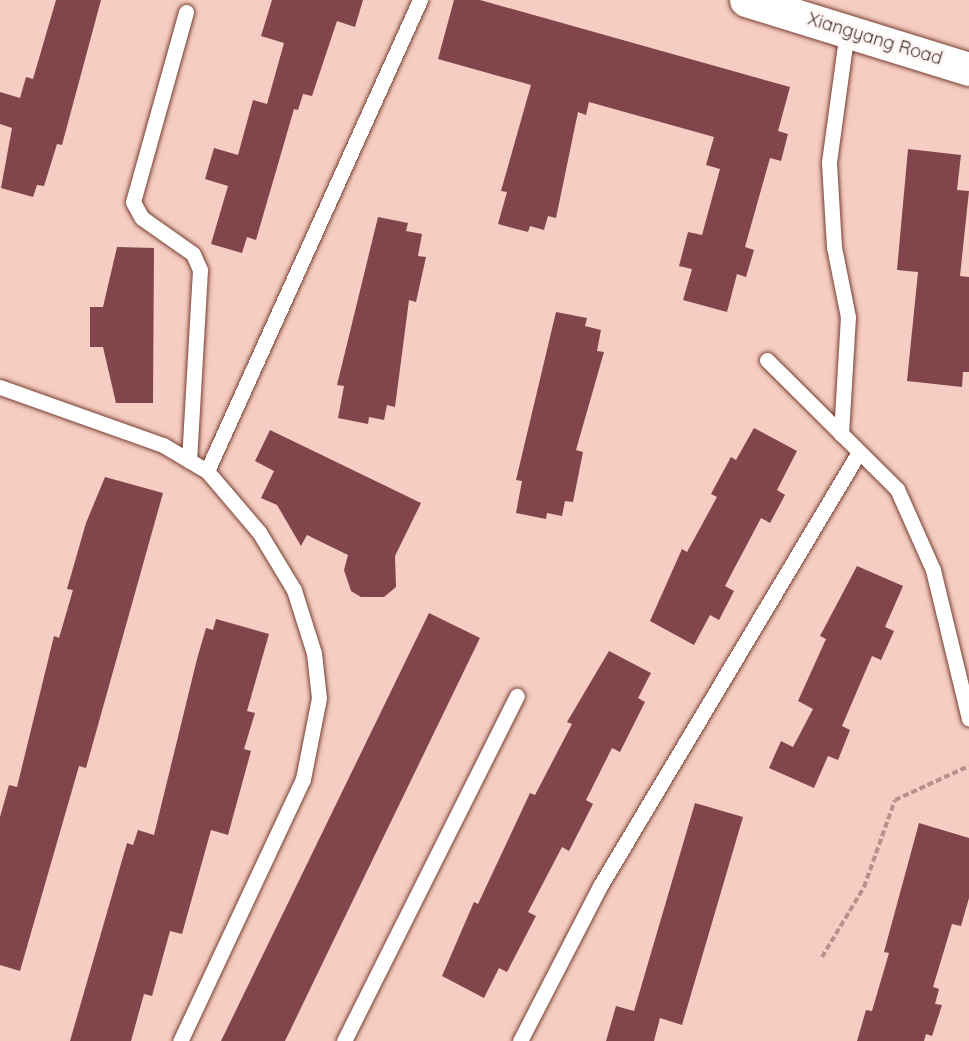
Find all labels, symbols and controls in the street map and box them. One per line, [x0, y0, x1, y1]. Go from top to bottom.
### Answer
street label: Xiangyang Road [805, 8, 945, 70]

